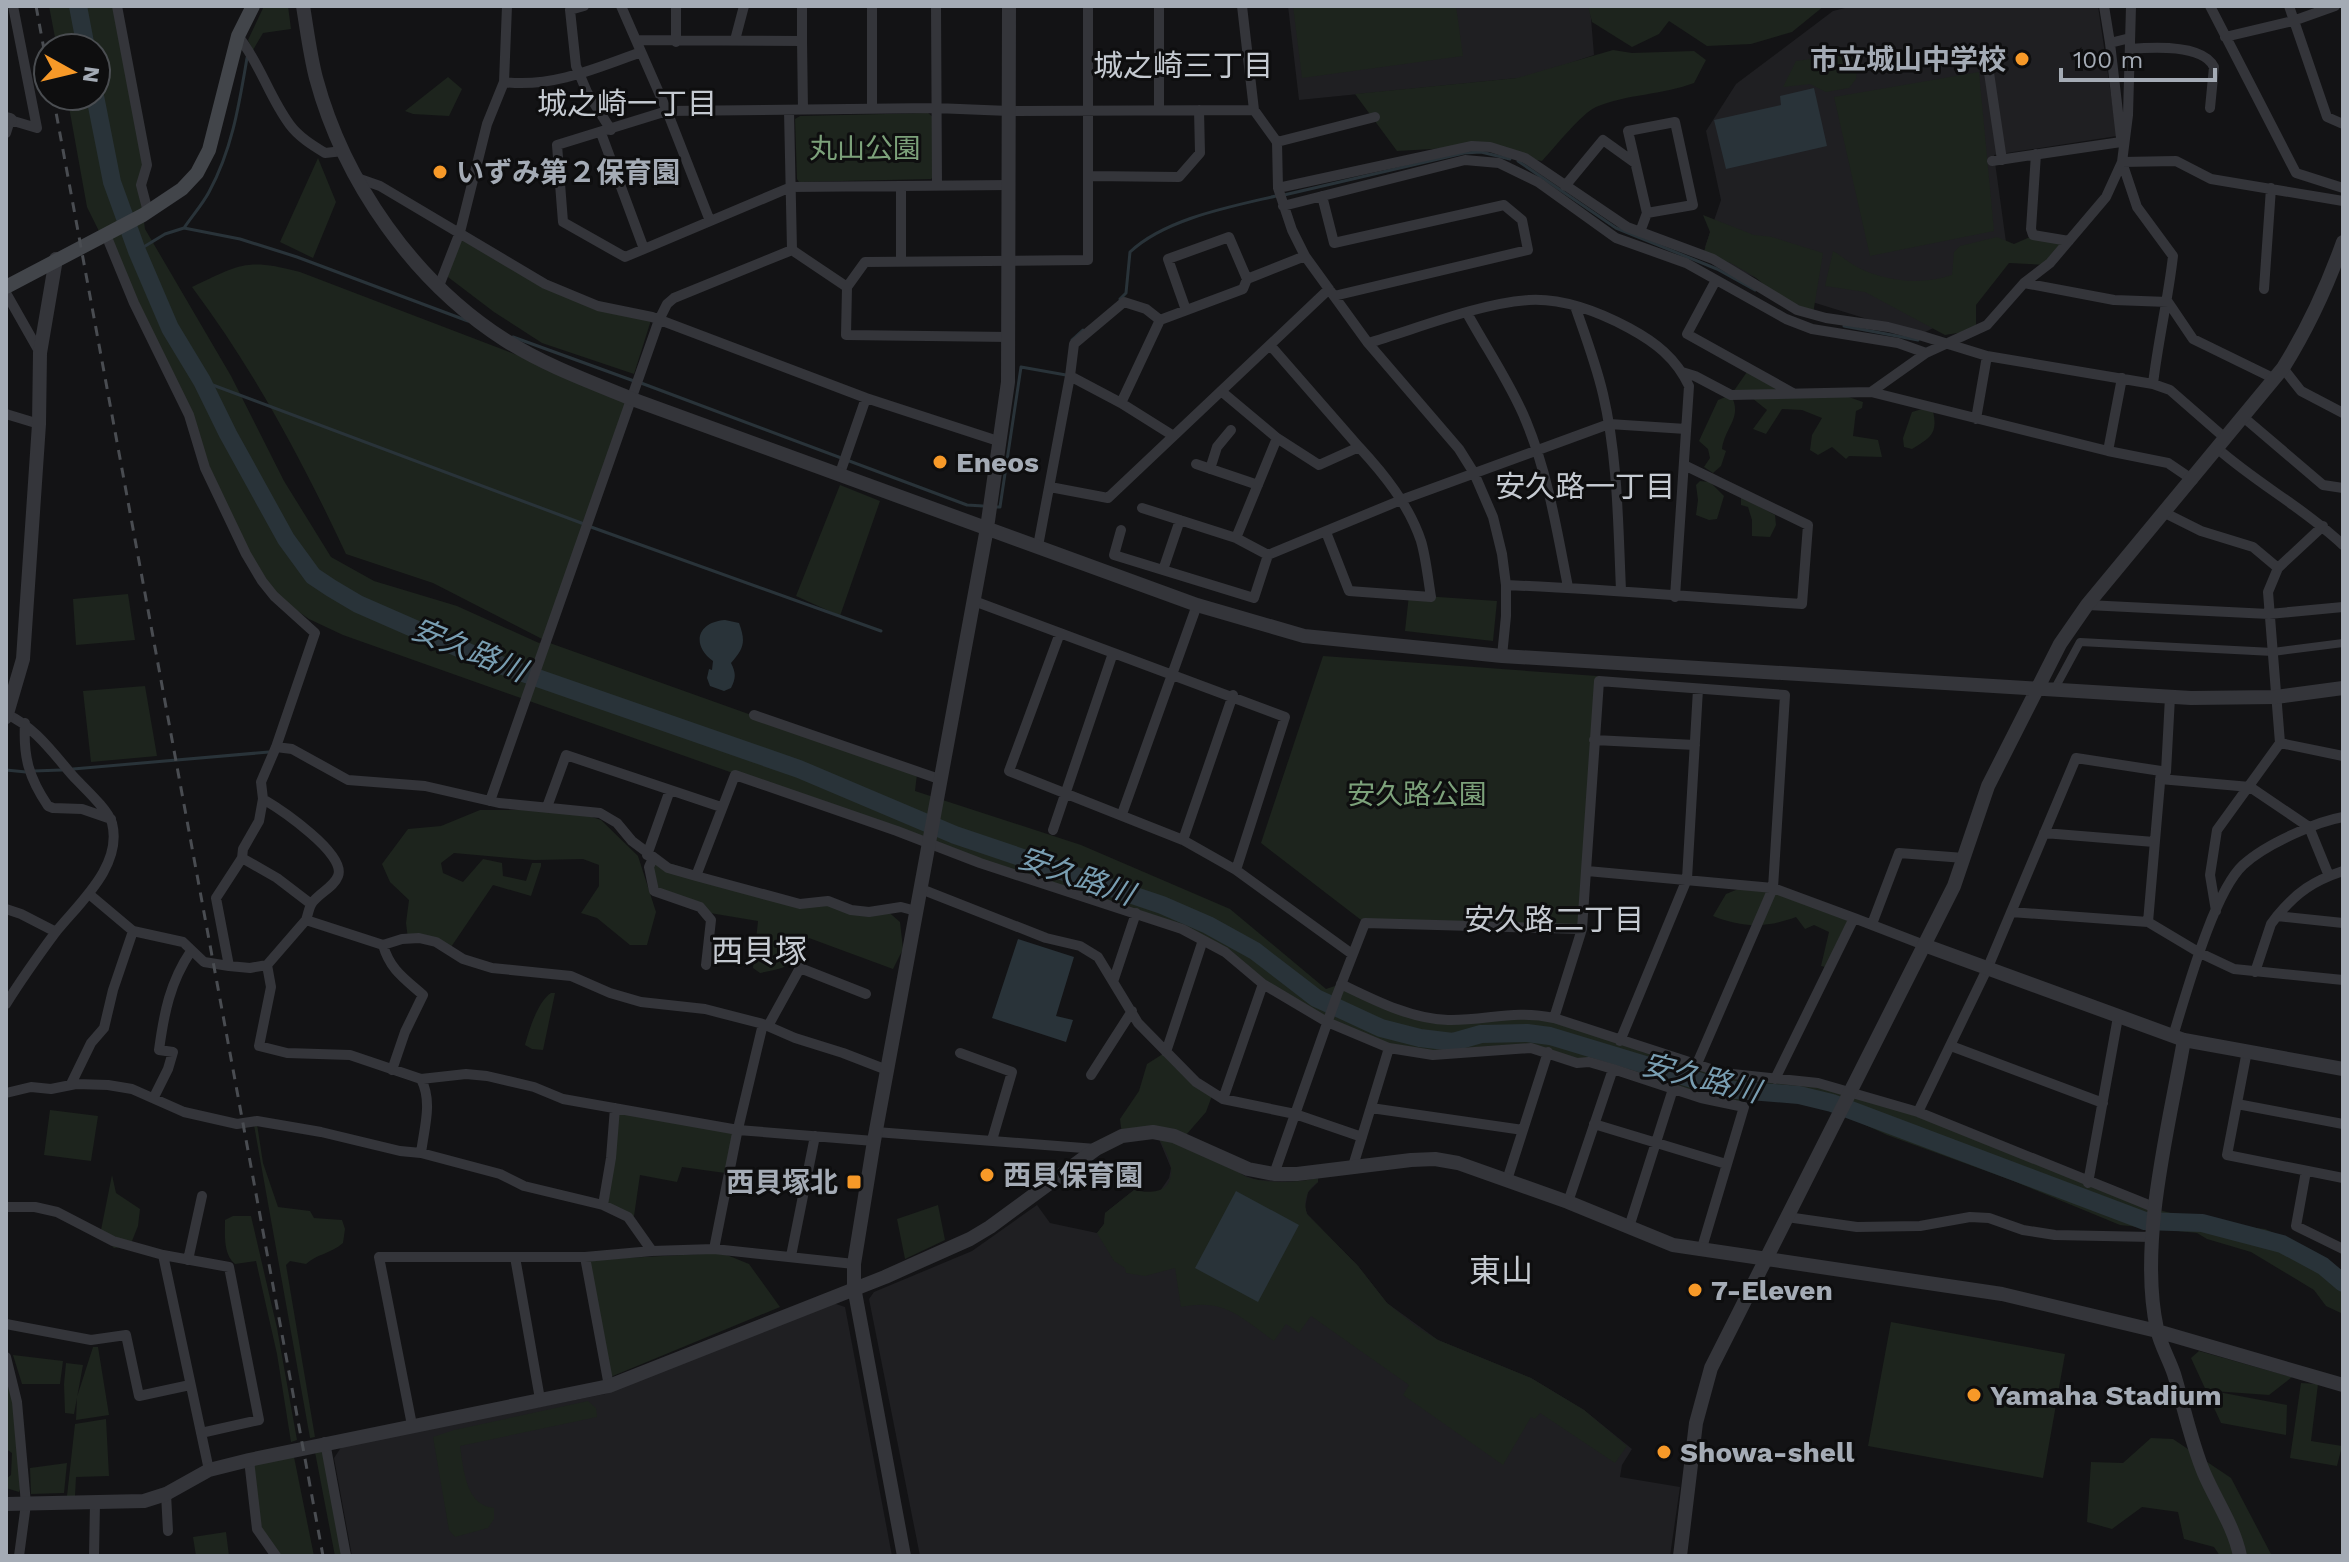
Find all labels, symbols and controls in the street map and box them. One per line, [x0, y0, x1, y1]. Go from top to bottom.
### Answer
north arrow [32, 32, 112, 112]
scale bar [2061, 32, 2215, 82]
place label: 市立城山中学校 [1810, 43, 2006, 76]
text: 100 m [2073, 46, 2143, 74]
district label: 城之崎三丁目 [1093, 48, 1273, 83]
marker: 市立城山中学校 [2013, 50, 2031, 68]
text: N [78, 65, 105, 85]
district label: 城之崎一丁目 [537, 86, 717, 121]
park label: 丸山公園 [809, 132, 921, 165]
place label: いずみ第２保育園 [456, 156, 680, 189]
marker: いずみ第２保育園 [431, 163, 449, 181]
place label: Eneos [956, 446, 1039, 479]
marker: Eneos [931, 453, 949, 471]
district label: 安久路一丁目 [1495, 469, 1675, 504]
water label: 安久路川 [407, 611, 534, 689]
park label: 安久路公園 [1347, 778, 1487, 811]
water label: 安久路川 [1014, 839, 1141, 913]
district label: 安久路二丁目 [1464, 902, 1644, 937]
district label: 西貝塚 [711, 932, 807, 970]
water label: 安久路川 [1639, 1046, 1766, 1110]
place label: 西貝保育園 [1003, 1159, 1143, 1192]
place label: 西貝塚北 [726, 1166, 838, 1199]
marker: 西貝保育園 [978, 1166, 996, 1184]
marker: 西貝塚北 [845, 1173, 863, 1191]
district label: 東山 [1469, 1252, 1533, 1290]
place label: 7-Eleven [1711, 1274, 1833, 1307]
marker: 7-Eleven [1686, 1281, 1704, 1299]
place label: Yamaha Stadium [1990, 1379, 2222, 1412]
marker: Yamaha Stadium [1965, 1386, 1983, 1404]
place label: Showa-shell [1680, 1436, 1855, 1469]
marker: Showa-shell [1655, 1443, 1673, 1461]

